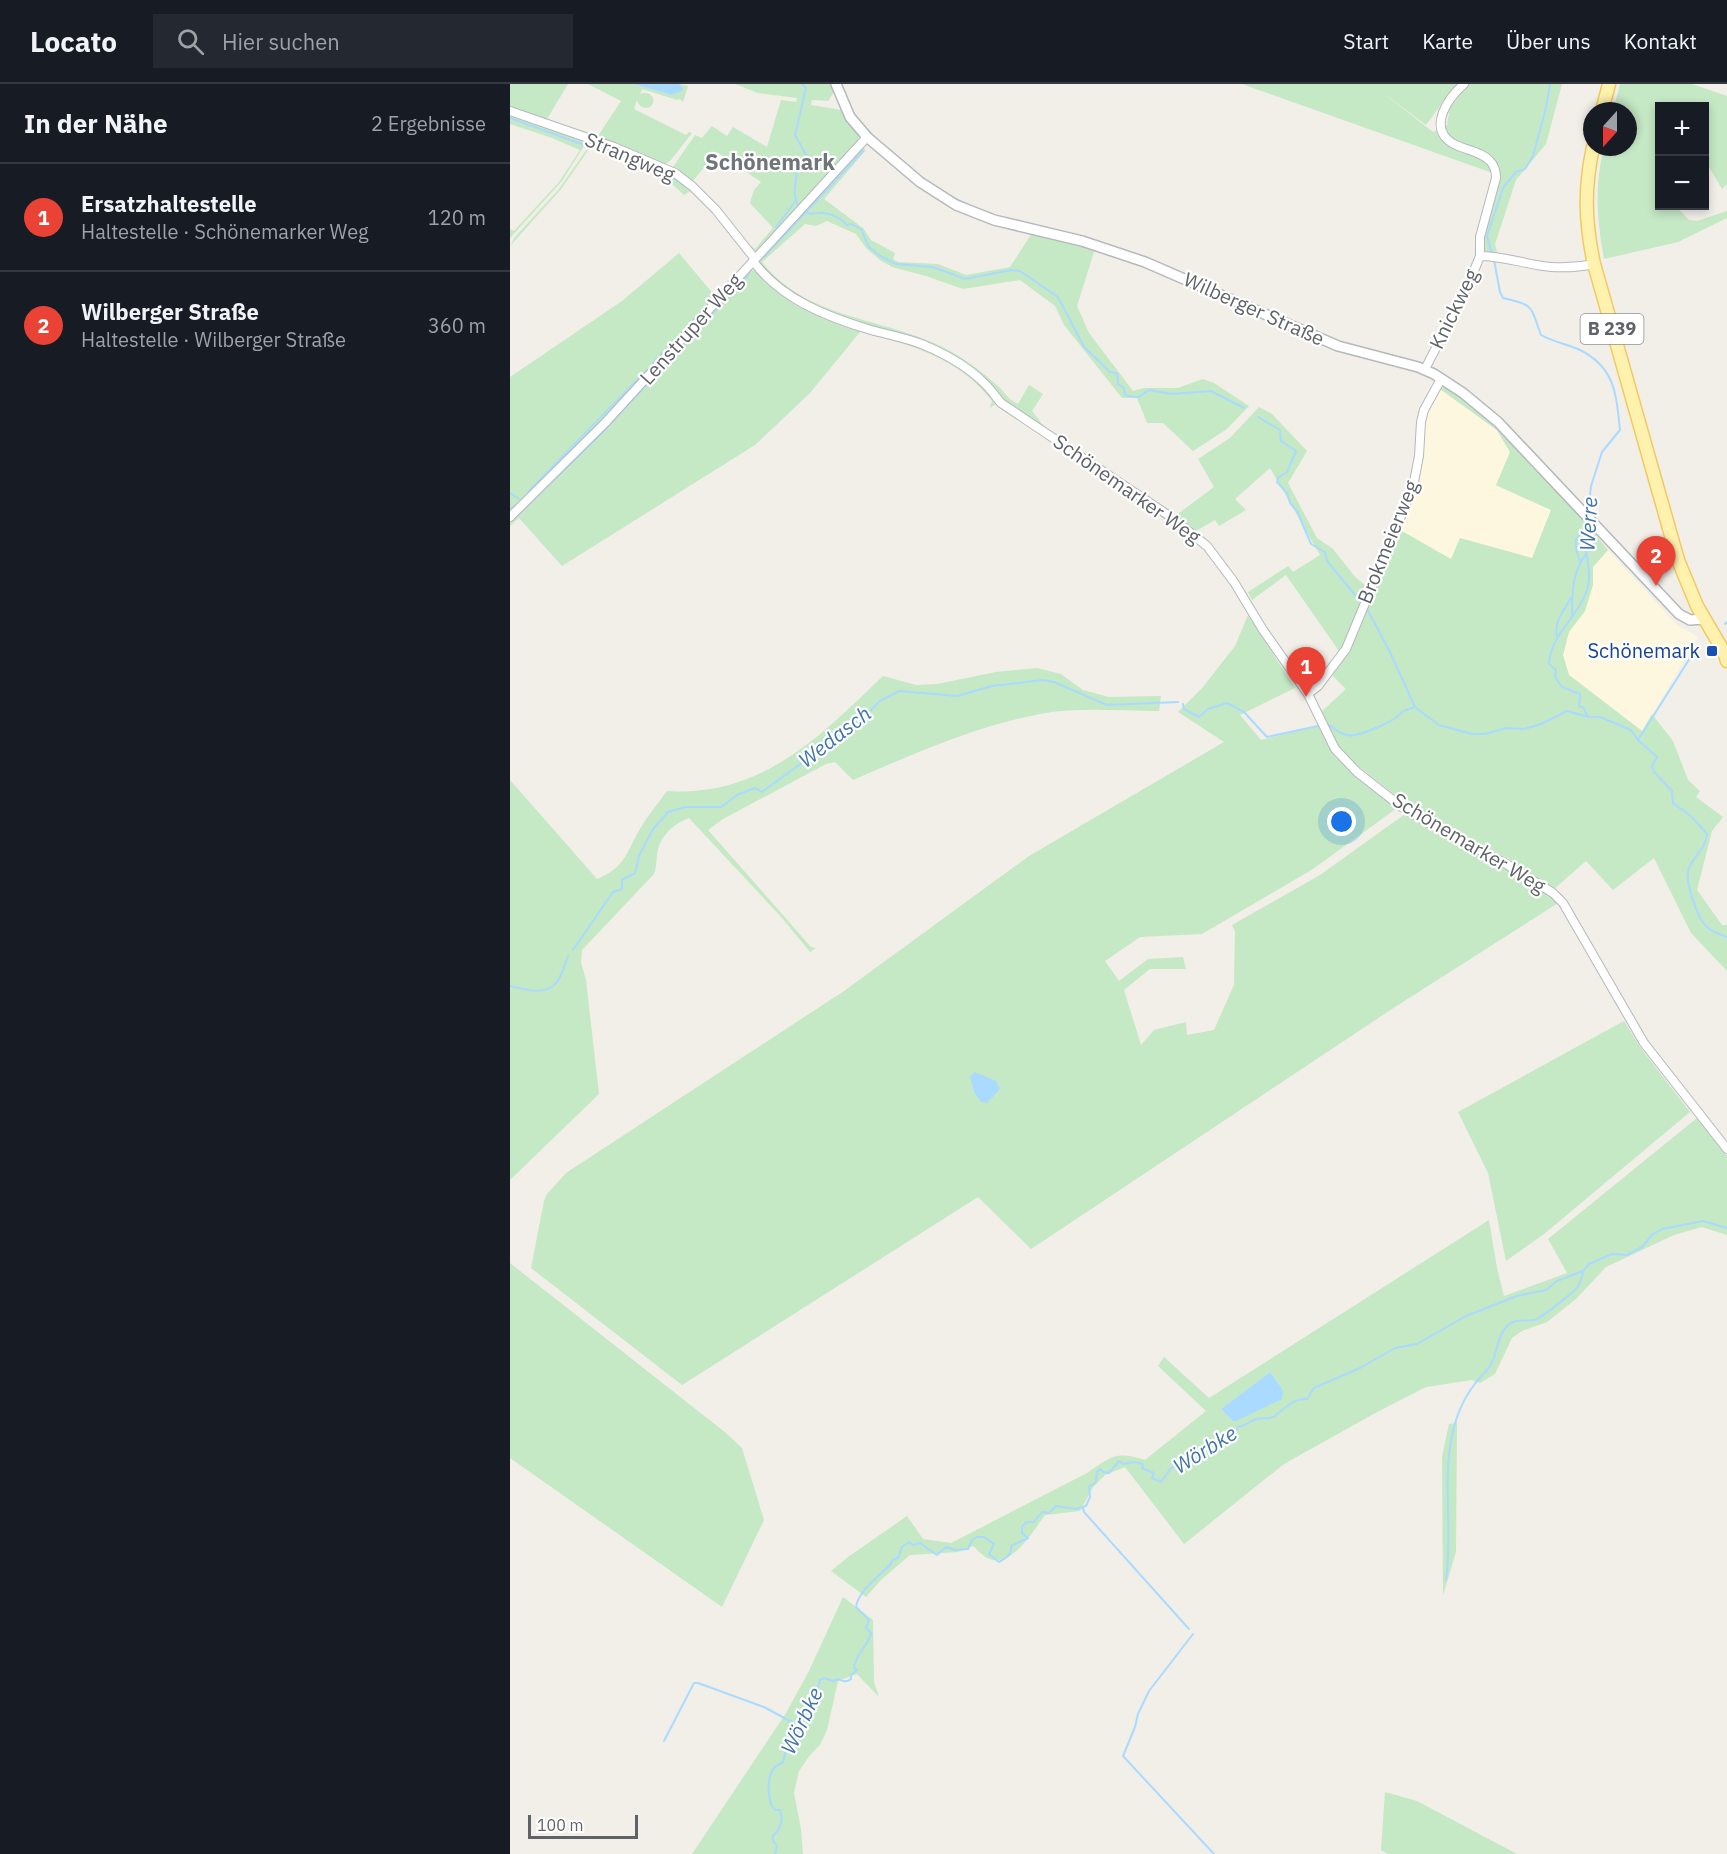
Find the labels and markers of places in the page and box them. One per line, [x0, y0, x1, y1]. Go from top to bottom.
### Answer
pin: 2 [1636, 536, 1676, 586]
place label: Schönemark [1587, 637, 1700, 664]
marker: Schönemark [1705, 644, 1719, 658]
pin: 1 [1286, 648, 1326, 697]

